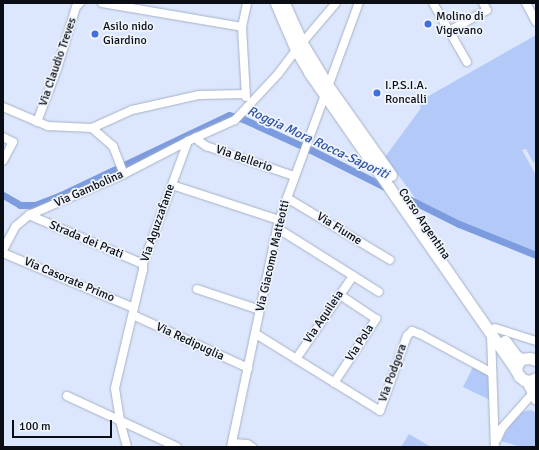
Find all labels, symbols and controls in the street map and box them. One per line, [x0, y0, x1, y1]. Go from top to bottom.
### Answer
place label: Molino di Vigevano [436, 10, 484, 38]
street label: Via Claudio Treves [36, 16, 80, 108]
marker: Molino di Vigevano [423, 19, 433, 29]
place label: Asilo nido Giardino [103, 20, 154, 48]
marker: Asilo nido Giardino [90, 29, 100, 39]
place label: I.P.S.I.A. Roncalli [385, 79, 427, 107]
marker: I.P.S.I.A. Roncalli [372, 88, 382, 98]
water label: Roggia Mora Rocca-Saporiti [245, 103, 391, 183]
street label: Via Bellerio [214, 143, 274, 175]
street label: Via Gambolina [52, 167, 126, 211]
street label: Via Aguzzafame [138, 182, 178, 264]
street label: Corso Argentina [395, 186, 453, 262]
street label: Via Giacomo Matteotti [253, 199, 293, 313]
street label: Via Fiume [314, 210, 364, 248]
street label: Strada dei Prati [47, 218, 125, 262]
street label: Via Casorate Primo [22, 254, 116, 306]
street label: Via Aquileia [301, 288, 347, 346]
street label: Via Redipuglia [154, 320, 226, 364]
street label: Via Pola [343, 322, 377, 364]
street label: Via Podgora [376, 342, 410, 404]
scale bar [14, 412, 114, 438]
text: 100 m [19, 419, 51, 434]

